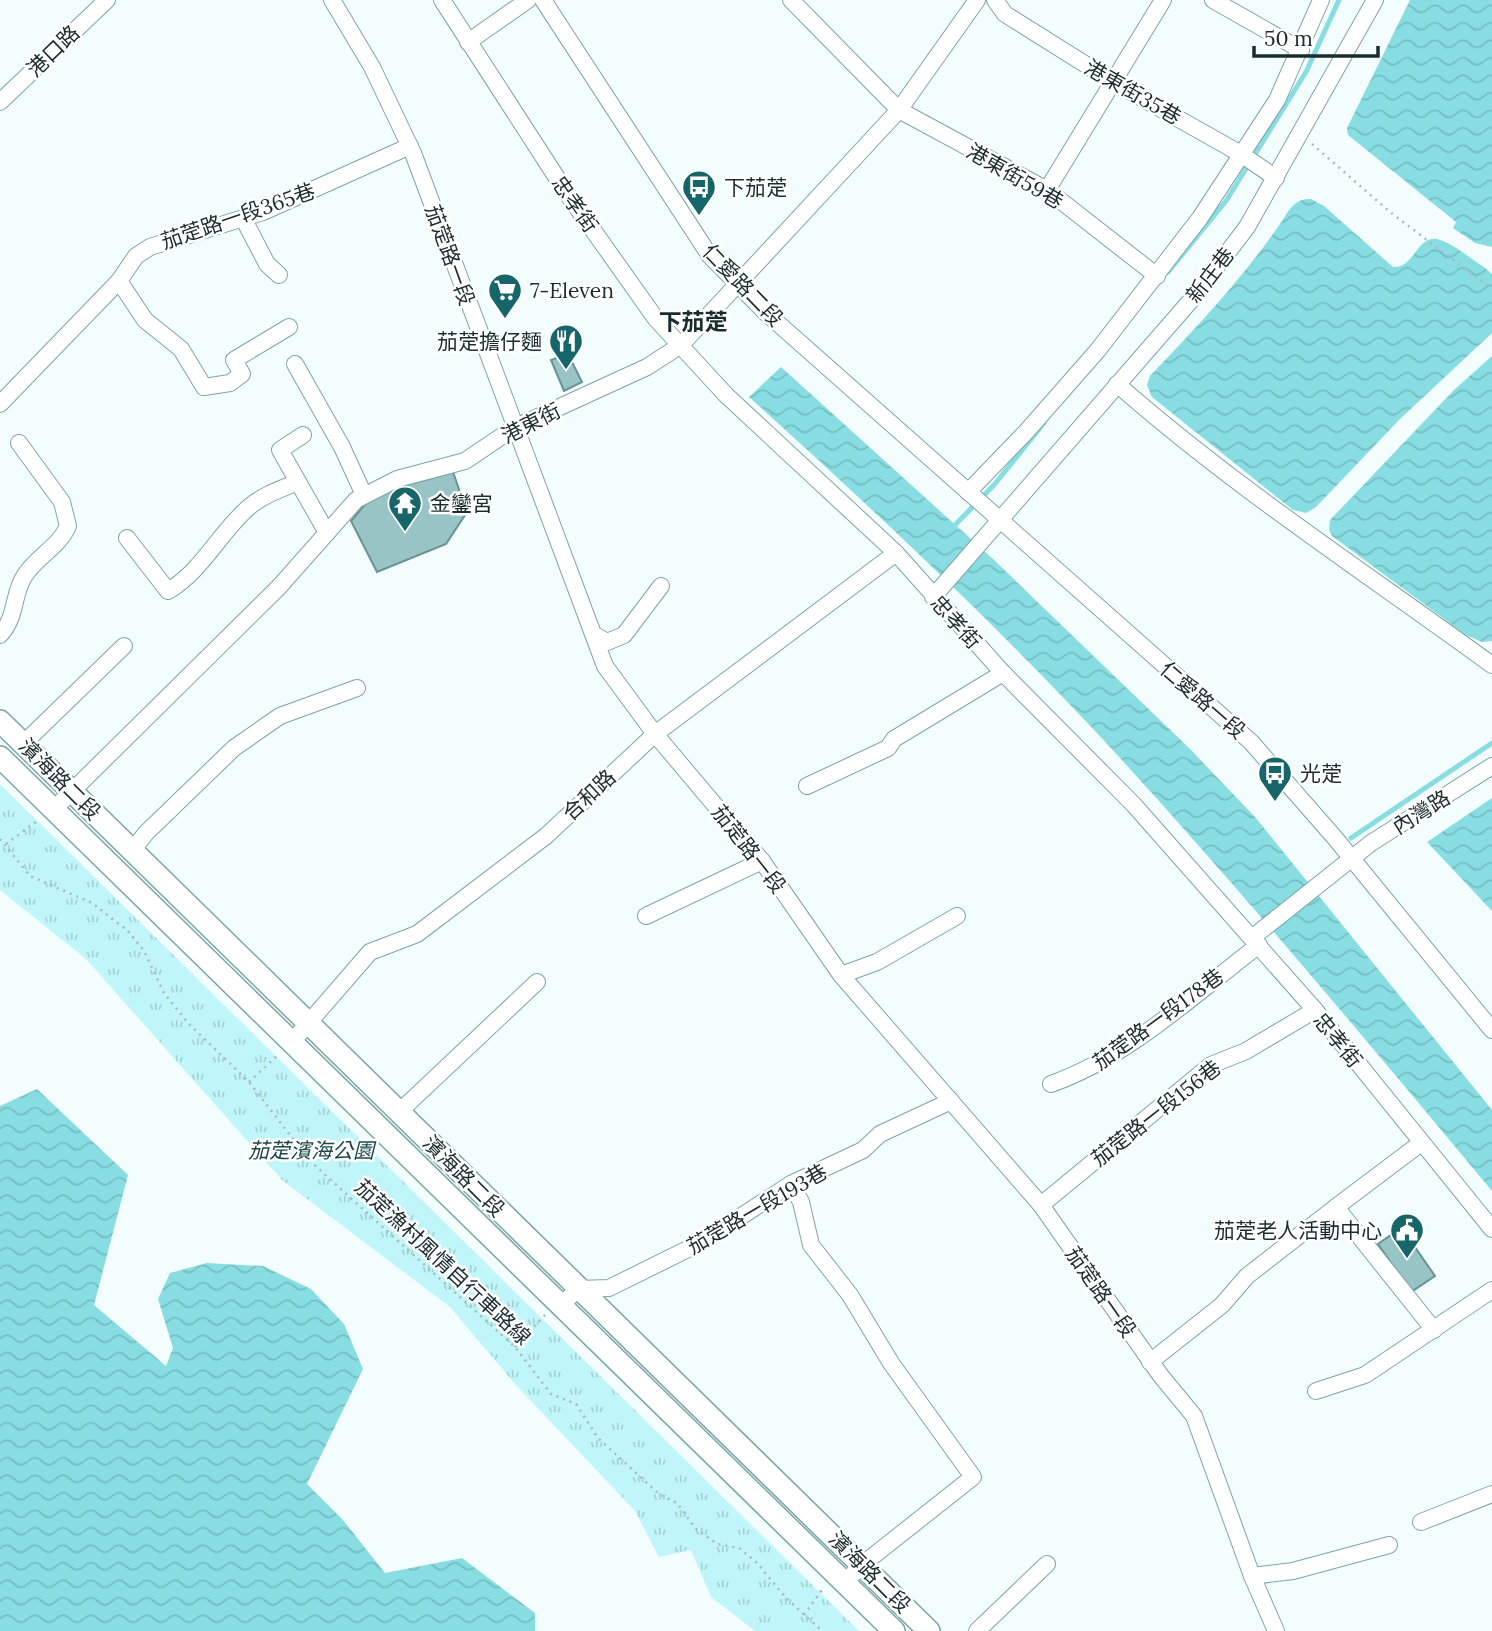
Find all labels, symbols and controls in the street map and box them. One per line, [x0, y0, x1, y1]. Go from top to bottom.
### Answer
scale bar [1254, 14, 1378, 58]
street label: 港口路 [21, 19, 85, 83]
text: 50 m [1264, 25, 1313, 52]
street label: 港東街35巷 [1080, 54, 1186, 130]
street label: 港東街59巷 [962, 137, 1068, 215]
bus stop icon: 下茄萣 [680, 168, 718, 217]
street label: 忠孝街 [546, 170, 604, 238]
place label: 下茄萣 [724, 174, 787, 201]
street label: 茄萣路一段365巷 [157, 177, 319, 255]
street label: 茄萣路一段 [419, 201, 481, 309]
street label: 仁愛路二段 [697, 238, 789, 332]
street label: 新庄巷 [1180, 242, 1240, 308]
supermarket icon: 7-Eleven [486, 271, 524, 320]
place label: 7-Eleven [530, 277, 614, 304]
district label: 下茄萣 [659, 307, 728, 336]
restaurant icon: 茄萣擔仔麵 [547, 322, 585, 371]
place label: 茄萣擔仔麵 [437, 328, 542, 355]
street label: 港東街 [497, 397, 565, 449]
temple icon: 金鑾宮 [386, 484, 424, 533]
place label: 金鑾宮 [430, 490, 493, 517]
street label: 忠孝街 [925, 590, 987, 654]
street label: 仁愛路一段 [1155, 655, 1251, 745]
street label: 濱海路二段 [13, 732, 107, 826]
bus stop icon: 光萣 [1256, 754, 1294, 803]
place label: 光萣 [1300, 760, 1342, 787]
street label: 合和路 [557, 764, 621, 826]
street label: 內灣路 [1387, 784, 1455, 840]
street label: 茄萣路一段 [706, 799, 792, 899]
street label: 茄萣路一段178巷 [1087, 962, 1229, 1076]
street label: 忠孝街 [1308, 1007, 1368, 1073]
street label: 茄萣路一段156巷 [1086, 1054, 1226, 1172]
street label: 濱海路二段 [417, 1129, 511, 1223]
park label: 茄萣濱海公園 [248, 1137, 377, 1164]
street label: 茄萣路一段193巷 [682, 1158, 832, 1260]
street label: 茄萣漁村風情自行車路線 [349, 1173, 537, 1351]
public building icon: 茄萣老人活動中心 [1388, 1211, 1426, 1260]
place label: 茄萣老人活動中心 [1214, 1217, 1382, 1244]
street label: 茄萣路一段 [1060, 1241, 1142, 1343]
street label: 濱海路二段 [823, 1525, 917, 1619]

